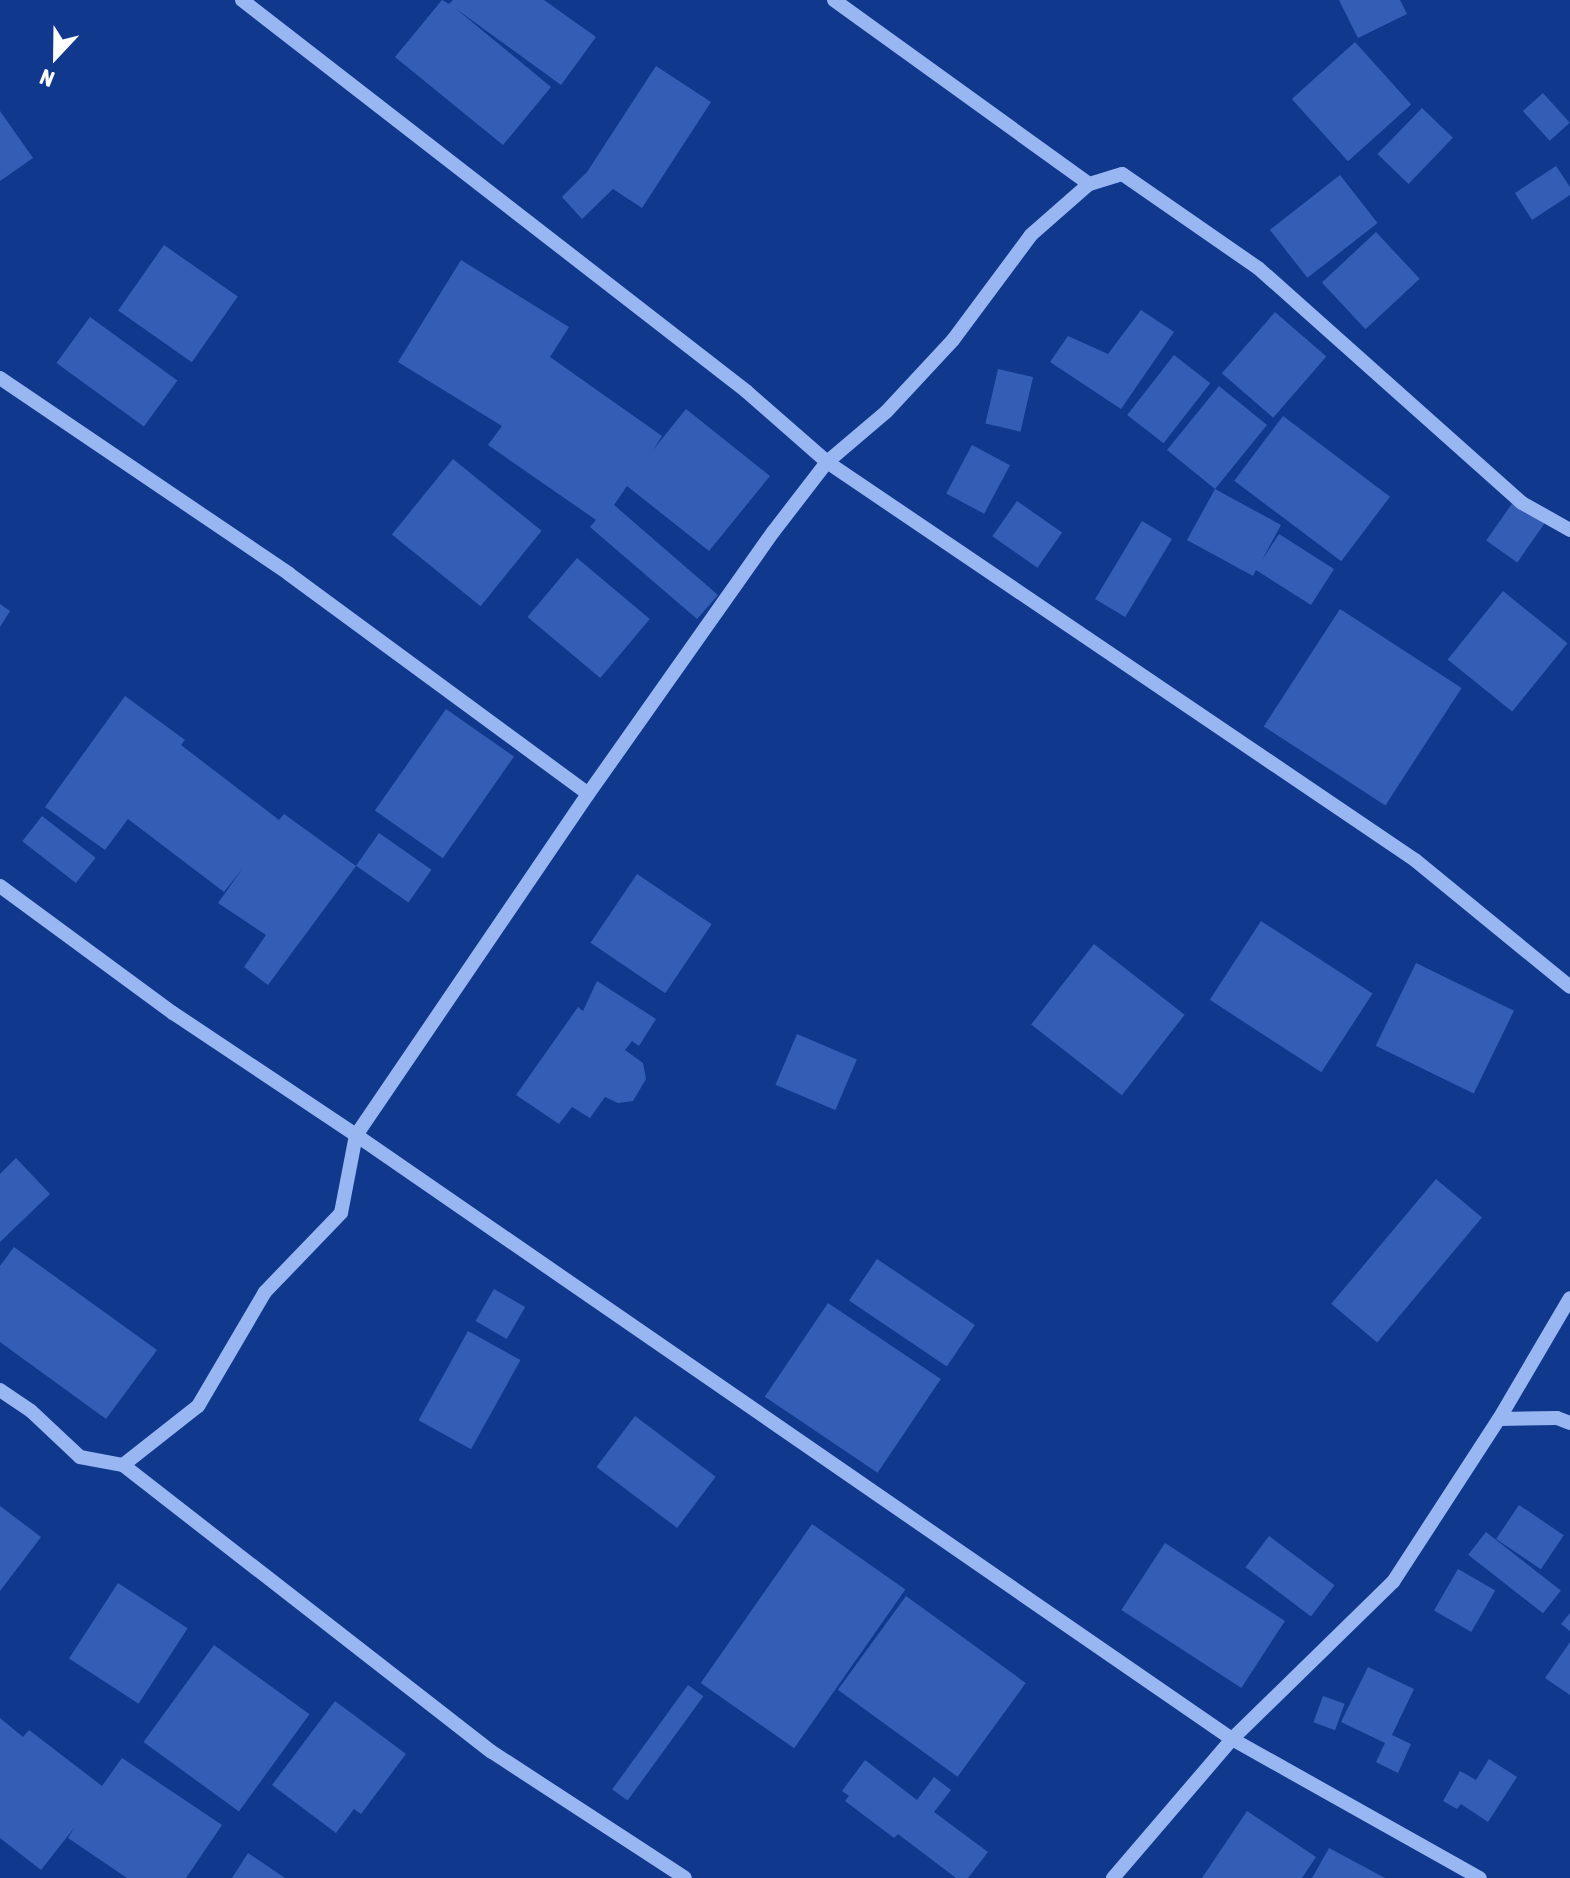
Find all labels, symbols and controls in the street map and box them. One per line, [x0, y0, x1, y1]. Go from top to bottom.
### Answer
north arrow [16, 16, 96, 96]
text: N [36, 64, 58, 93]

